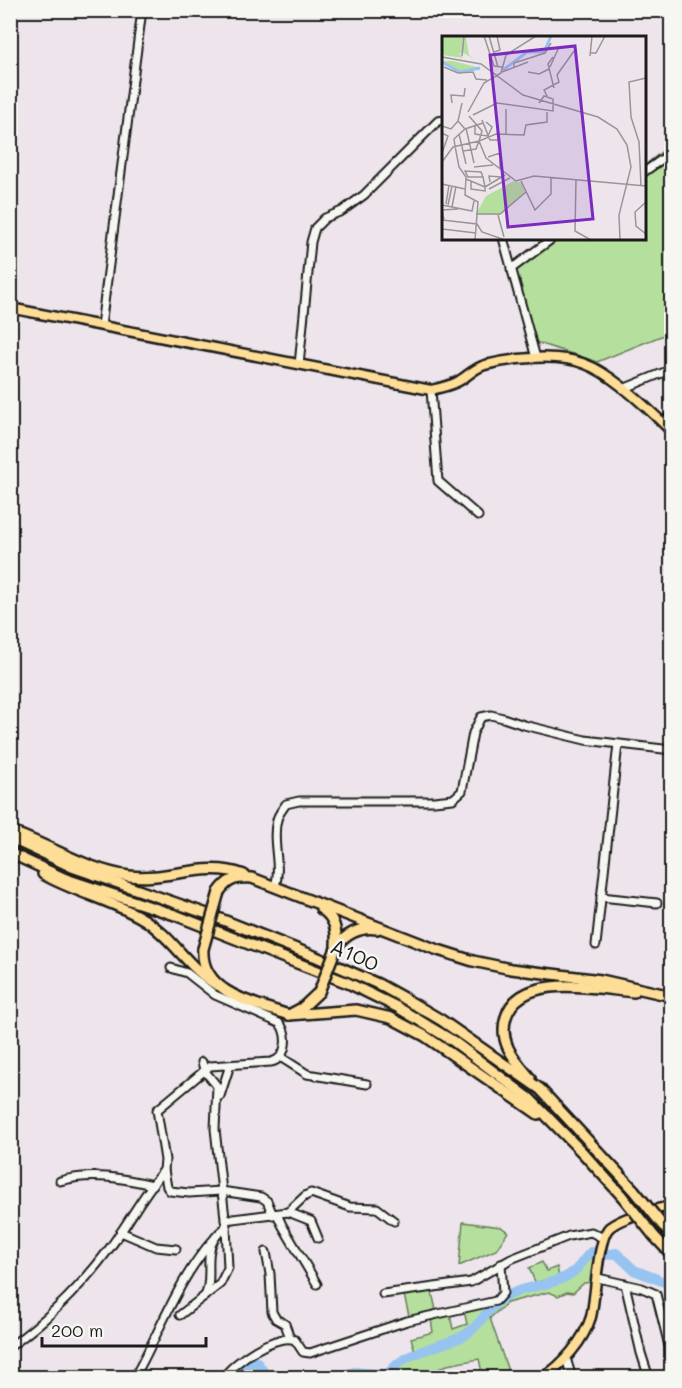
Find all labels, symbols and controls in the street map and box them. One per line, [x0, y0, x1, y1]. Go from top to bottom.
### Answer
inset map [442, 36, 646, 240]
street label: A100 [327, 932, 383, 976]
scale bar [42, 1310, 206, 1348]
text: 200 m [51, 1318, 103, 1342]

